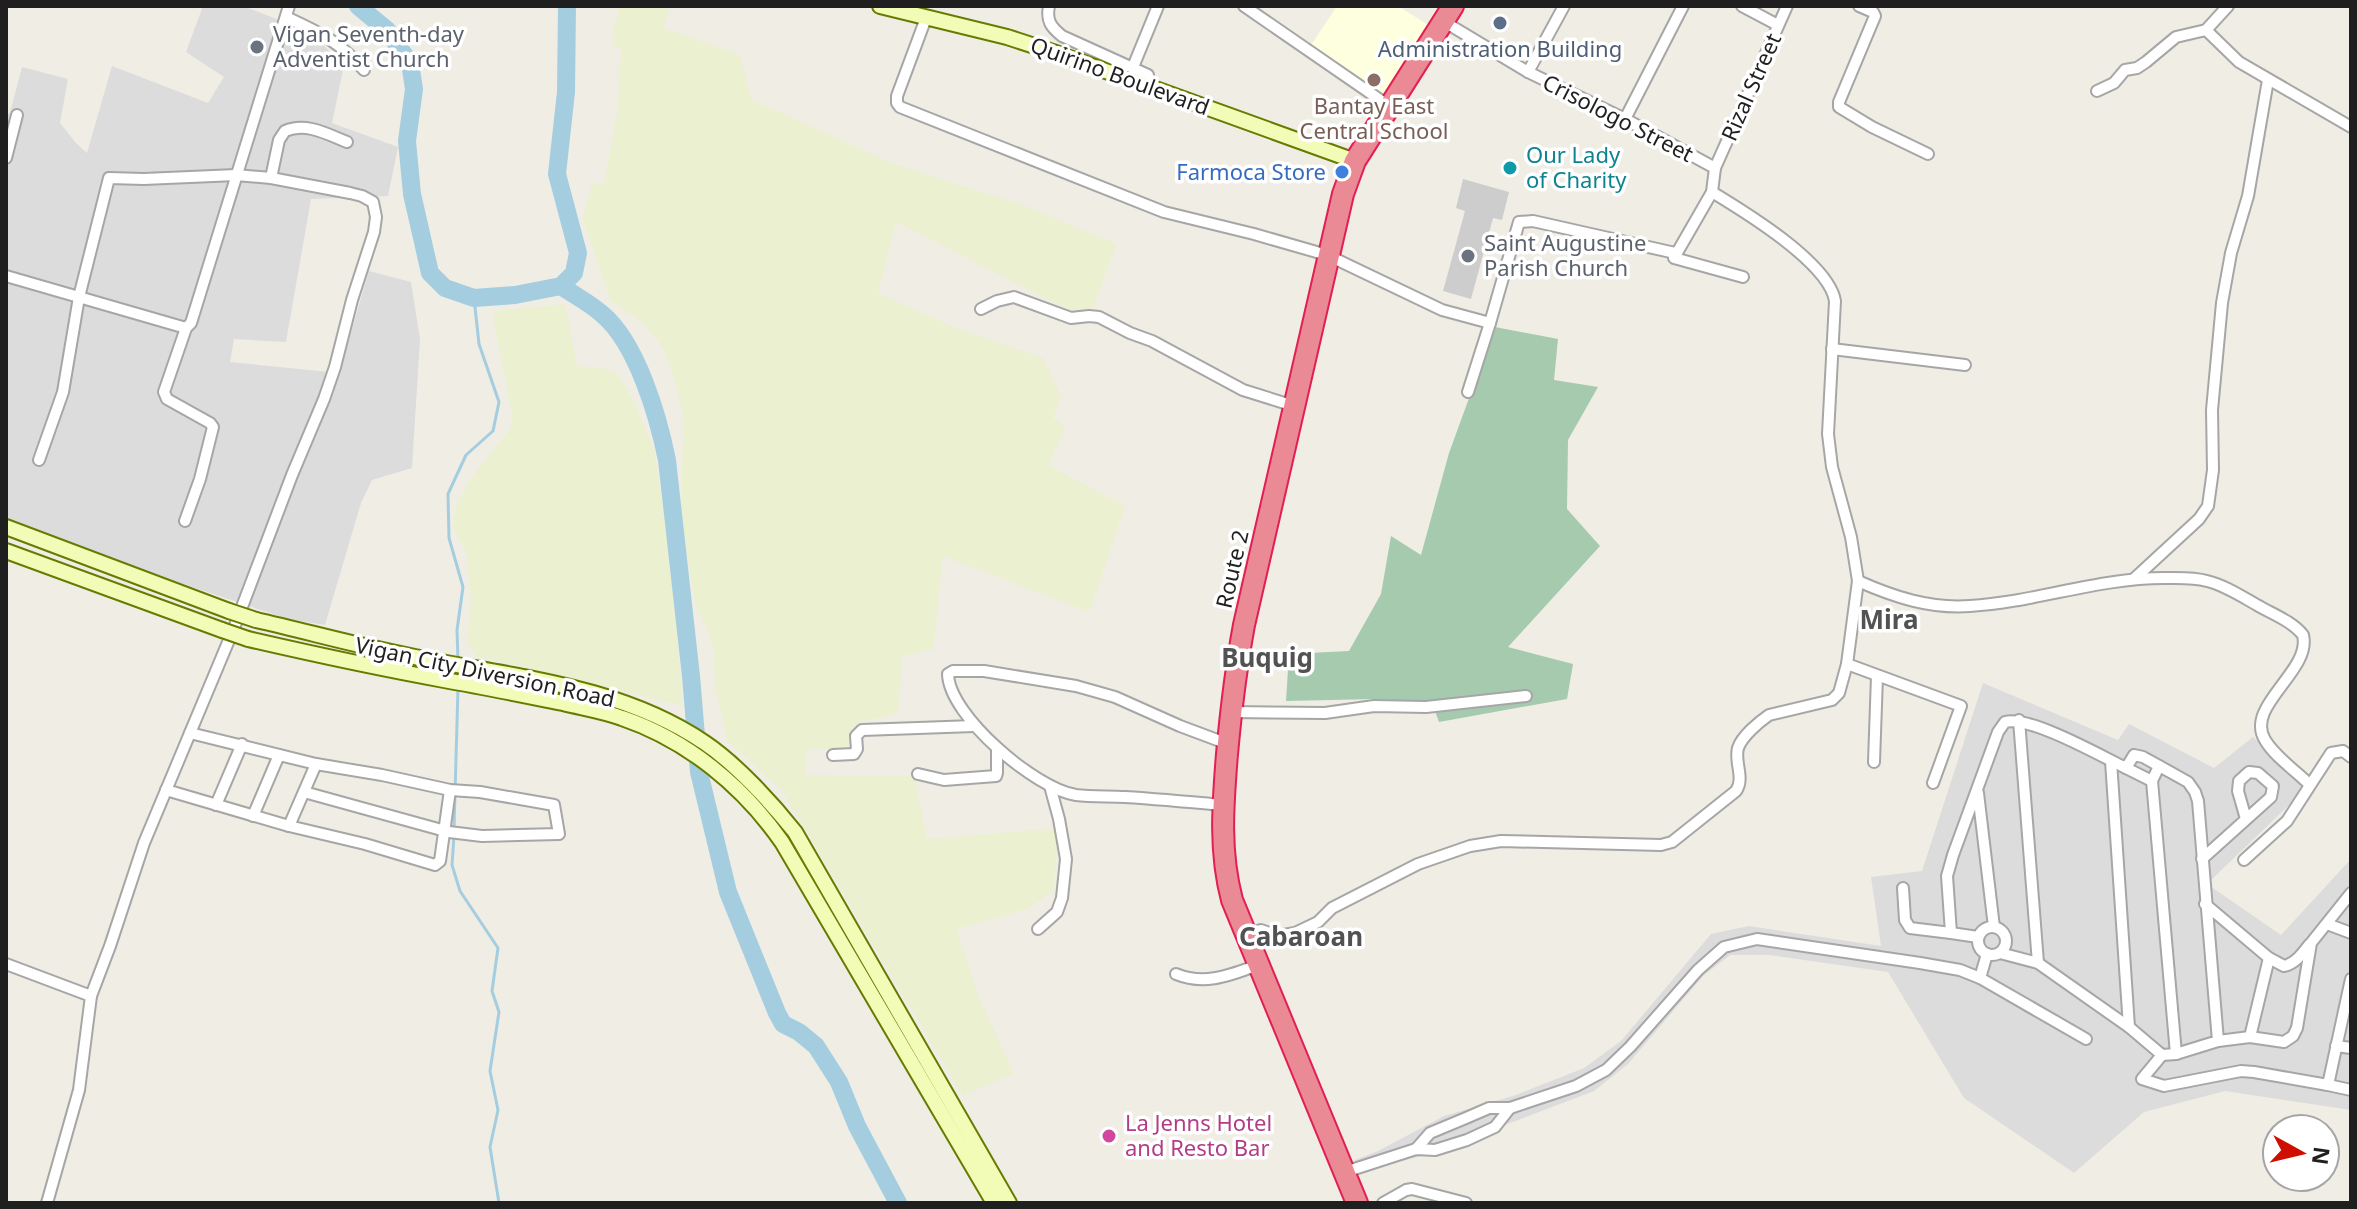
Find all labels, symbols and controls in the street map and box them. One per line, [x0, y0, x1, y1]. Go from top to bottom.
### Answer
marker: Administration Building [1491, 14, 1509, 32]
place label: Vigan Seventh-day Adventist Church [273, 18, 465, 73]
street label: Rizal Street [1713, 28, 1787, 145]
street label: Quirino Boulevard [1027, 29, 1214, 121]
place label: Administration Building [1378, 33, 1622, 63]
marker: Vigan Seventh-day Adventist Church [248, 38, 266, 56]
street label: Crisologo Street [1538, 66, 1699, 168]
marker: Bantay East Central School [1365, 71, 1383, 89]
place label: Bantay East Central School [1300, 90, 1448, 145]
place label: Our Lady of Charity [1526, 139, 1627, 194]
place label: Farmoca Store [1176, 156, 1326, 186]
marker: Our Lady of Charity [1501, 159, 1519, 177]
marker: Farmoca Store [1333, 163, 1351, 181]
place label: Saint Augustine Parish Church [1484, 227, 1646, 282]
marker: Saint Augustine Parish Church [1459, 247, 1477, 265]
street label: Route 2 [1207, 527, 1255, 611]
district label: Mira [1860, 601, 1918, 637]
street label: Vigan City Diversion Road [353, 629, 618, 713]
district label: Buquig [1221, 639, 1313, 675]
district label: Cabaroan [1239, 918, 1363, 954]
place label: La Jenns Hotel and Resto Bar [1125, 1107, 1272, 1162]
north arrow [2261, 1113, 2341, 1193]
marker: La Jenns Hotel and Resto Bar [1100, 1127, 1118, 1145]
text: N [2306, 1145, 2338, 1167]

